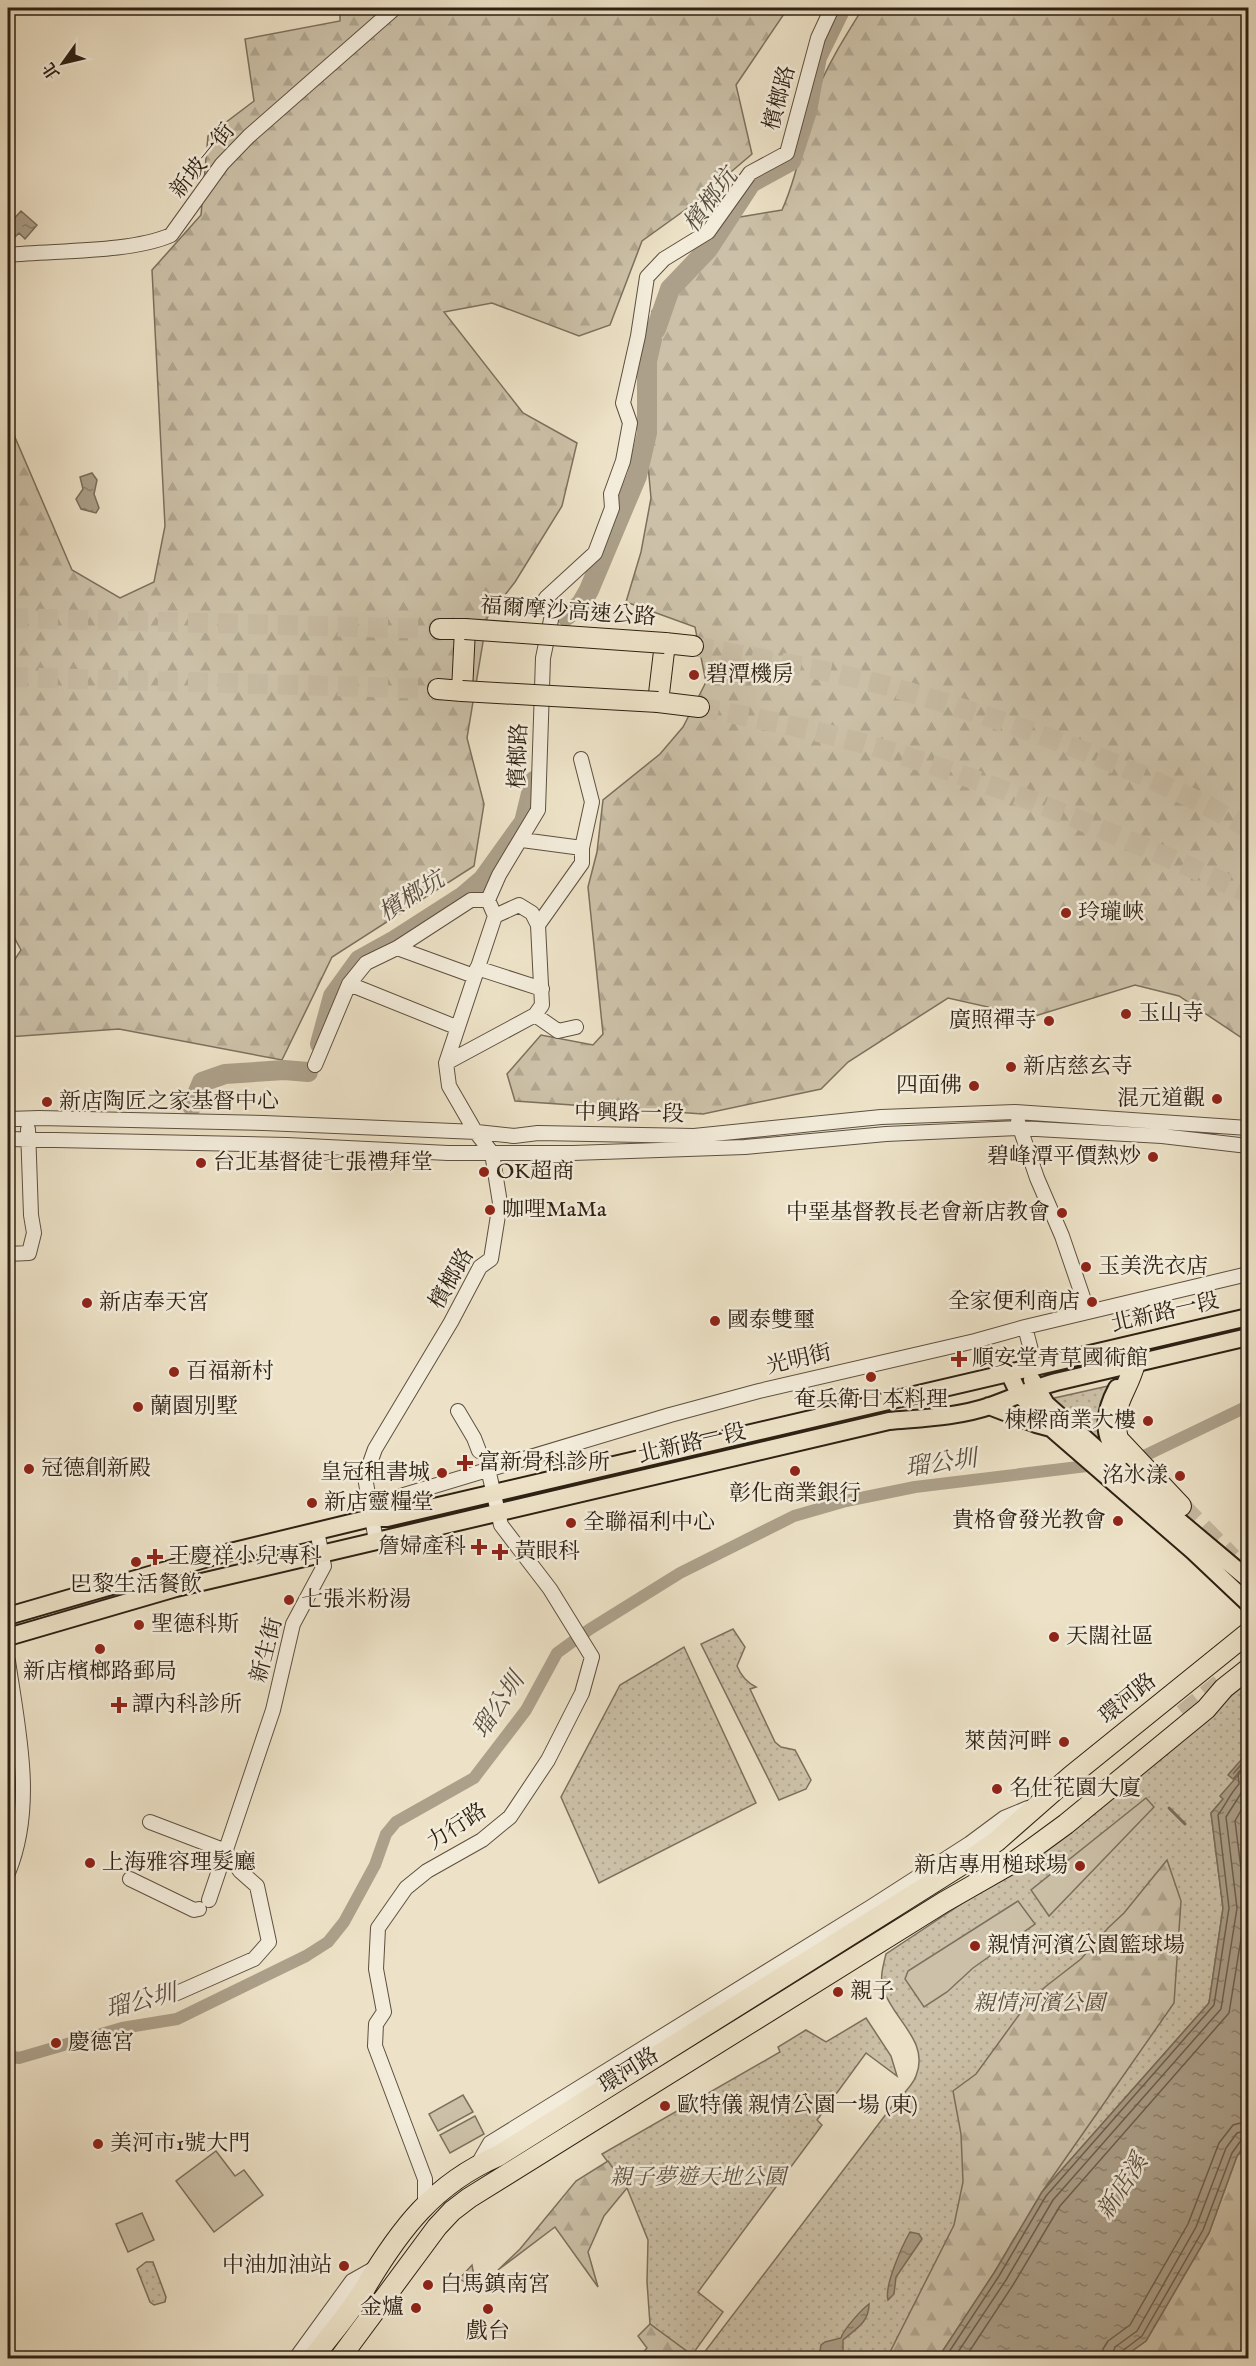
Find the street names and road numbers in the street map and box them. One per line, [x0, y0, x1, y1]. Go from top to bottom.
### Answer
street label: 檳榔路 [758, 62, 802, 134]
street label: 新坡一街 [164, 118, 242, 204]
street label: 福爾摩沙高速公路 [479, 592, 657, 632]
street label: 檳榔路 [504, 723, 534, 789]
street label: 中興路一段 [574, 1099, 684, 1129]
street label: 檳榔路 [423, 1243, 481, 1315]
street label: 北新路一段 [1108, 1287, 1222, 1339]
street label: 光明街 [764, 1339, 834, 1381]
street label: 北新路一段 [635, 1418, 749, 1470]
street label: 新生街 [245, 1614, 289, 1686]
street label: 環河路 [1094, 1667, 1162, 1731]
street label: 力行路 [422, 1797, 492, 1857]
street label: 環河路 [594, 2042, 664, 2100]

